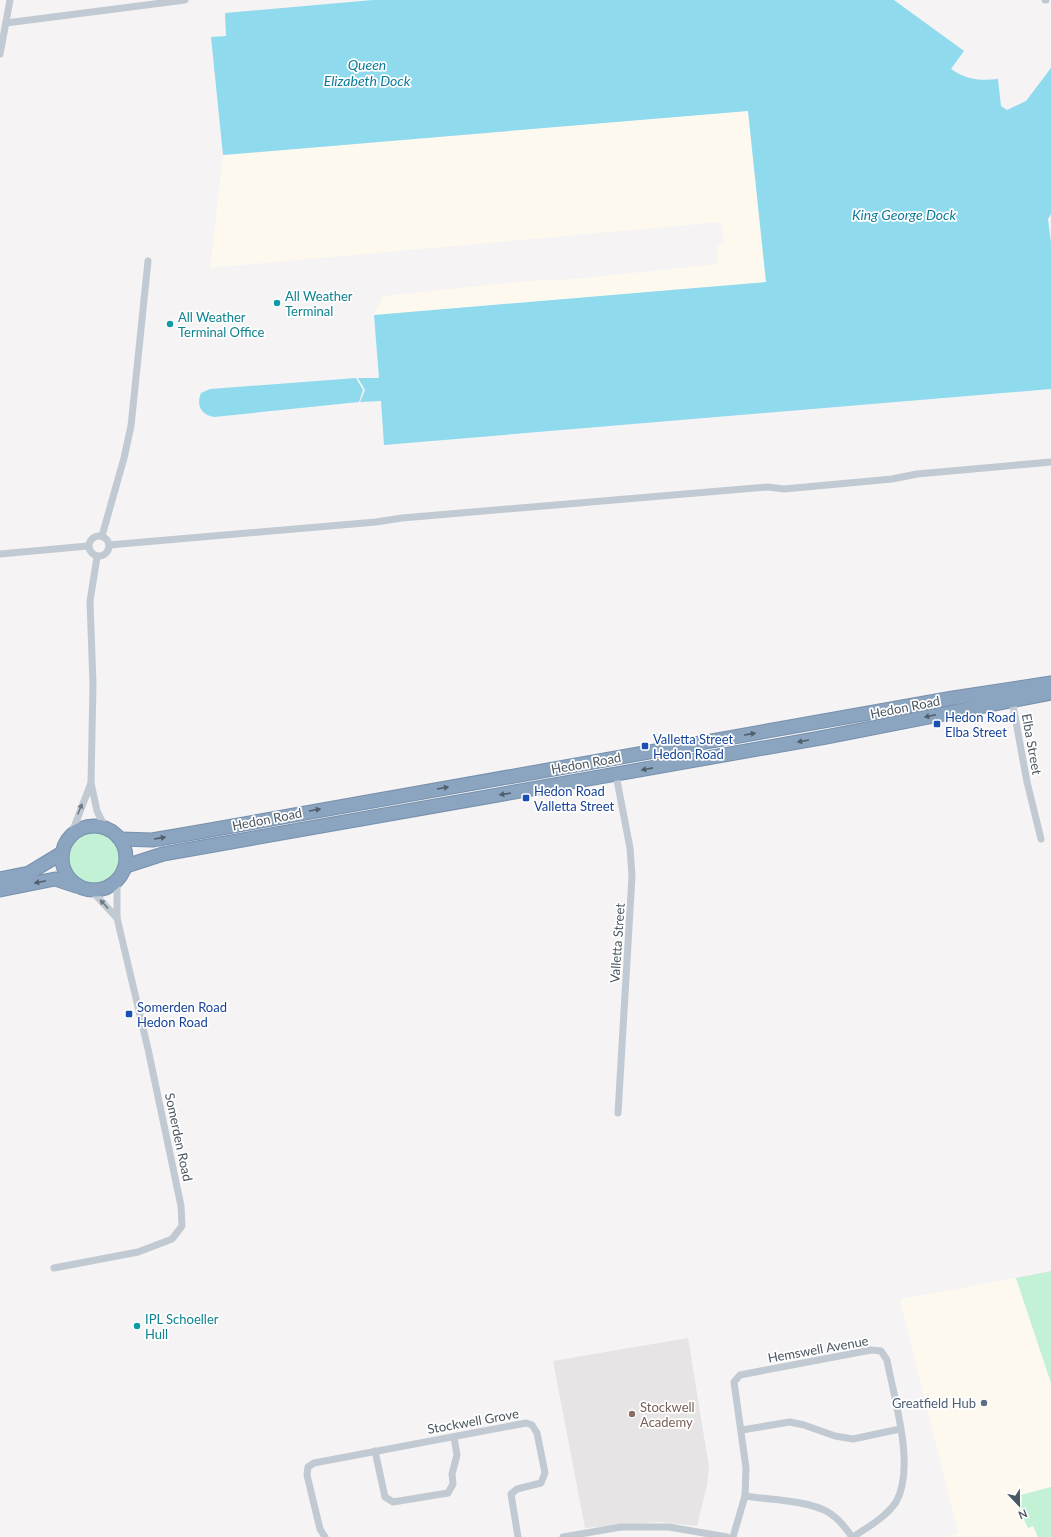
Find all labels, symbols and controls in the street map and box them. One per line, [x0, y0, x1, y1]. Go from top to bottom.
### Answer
water label: Queen Elizabeth Dock [324, 56, 411, 89]
water label: King George Dock [852, 206, 956, 223]
place label: All Weather Terminal [285, 288, 353, 319]
marker: All Weather Terminal [272, 298, 282, 308]
place label: All Weather Terminal Office [178, 309, 265, 340]
marker: All Weather Terminal Office [165, 319, 175, 329]
street label: Hedon Road [869, 692, 941, 722]
place label: Hedon Road Elba Street [945, 709, 1016, 740]
street label: Elba Street [1019, 712, 1045, 776]
one-way arrow [924, 713, 936, 719]
marker: Hedon Road Elba Street [932, 719, 942, 729]
one-way arrow [744, 730, 757, 736]
place label: Valletta Street Hedon Road [653, 731, 733, 762]
one-way arrow [797, 739, 809, 745]
marker: Valletta Street Hedon Road [640, 741, 650, 751]
street label: Hedon Road [550, 749, 622, 777]
one-way arrow [641, 766, 653, 772]
place label: Hedon Road Valletta Street [534, 783, 614, 814]
one-way arrow [437, 785, 449, 791]
one-way arrow [499, 791, 511, 797]
marker: Hedon Road Valletta Street [521, 793, 531, 803]
one-way arrow [78, 802, 84, 814]
street label: Hedon Road [231, 804, 303, 834]
one-way arrow [309, 807, 321, 813]
one-way arrow [154, 835, 166, 841]
one-way arrow [34, 879, 46, 885]
one-way arrow [99, 899, 109, 909]
street label: Valletta Street [606, 902, 628, 984]
place label: Somerden Road Hedon Road [137, 999, 227, 1030]
marker: Somerden Road Hedon Road [124, 1009, 134, 1019]
street label: Somerden Road [162, 1091, 196, 1183]
place label: IPL Schoeller Hull [145, 1311, 219, 1342]
marker: IPL Schoeller Hull [132, 1321, 142, 1331]
street label: Hemswell Avenue [766, 1332, 870, 1366]
place label: Greatfield Hub [892, 1395, 976, 1411]
marker: Greatfield Hub [979, 1398, 989, 1408]
place label: Stockwell Academy [640, 1399, 695, 1430]
street label: Stockwell Grove [426, 1405, 520, 1437]
marker: Stockwell Academy [627, 1409, 637, 1419]
north arrow [999, 1485, 1039, 1525]
text: N [1017, 1507, 1029, 1522]

